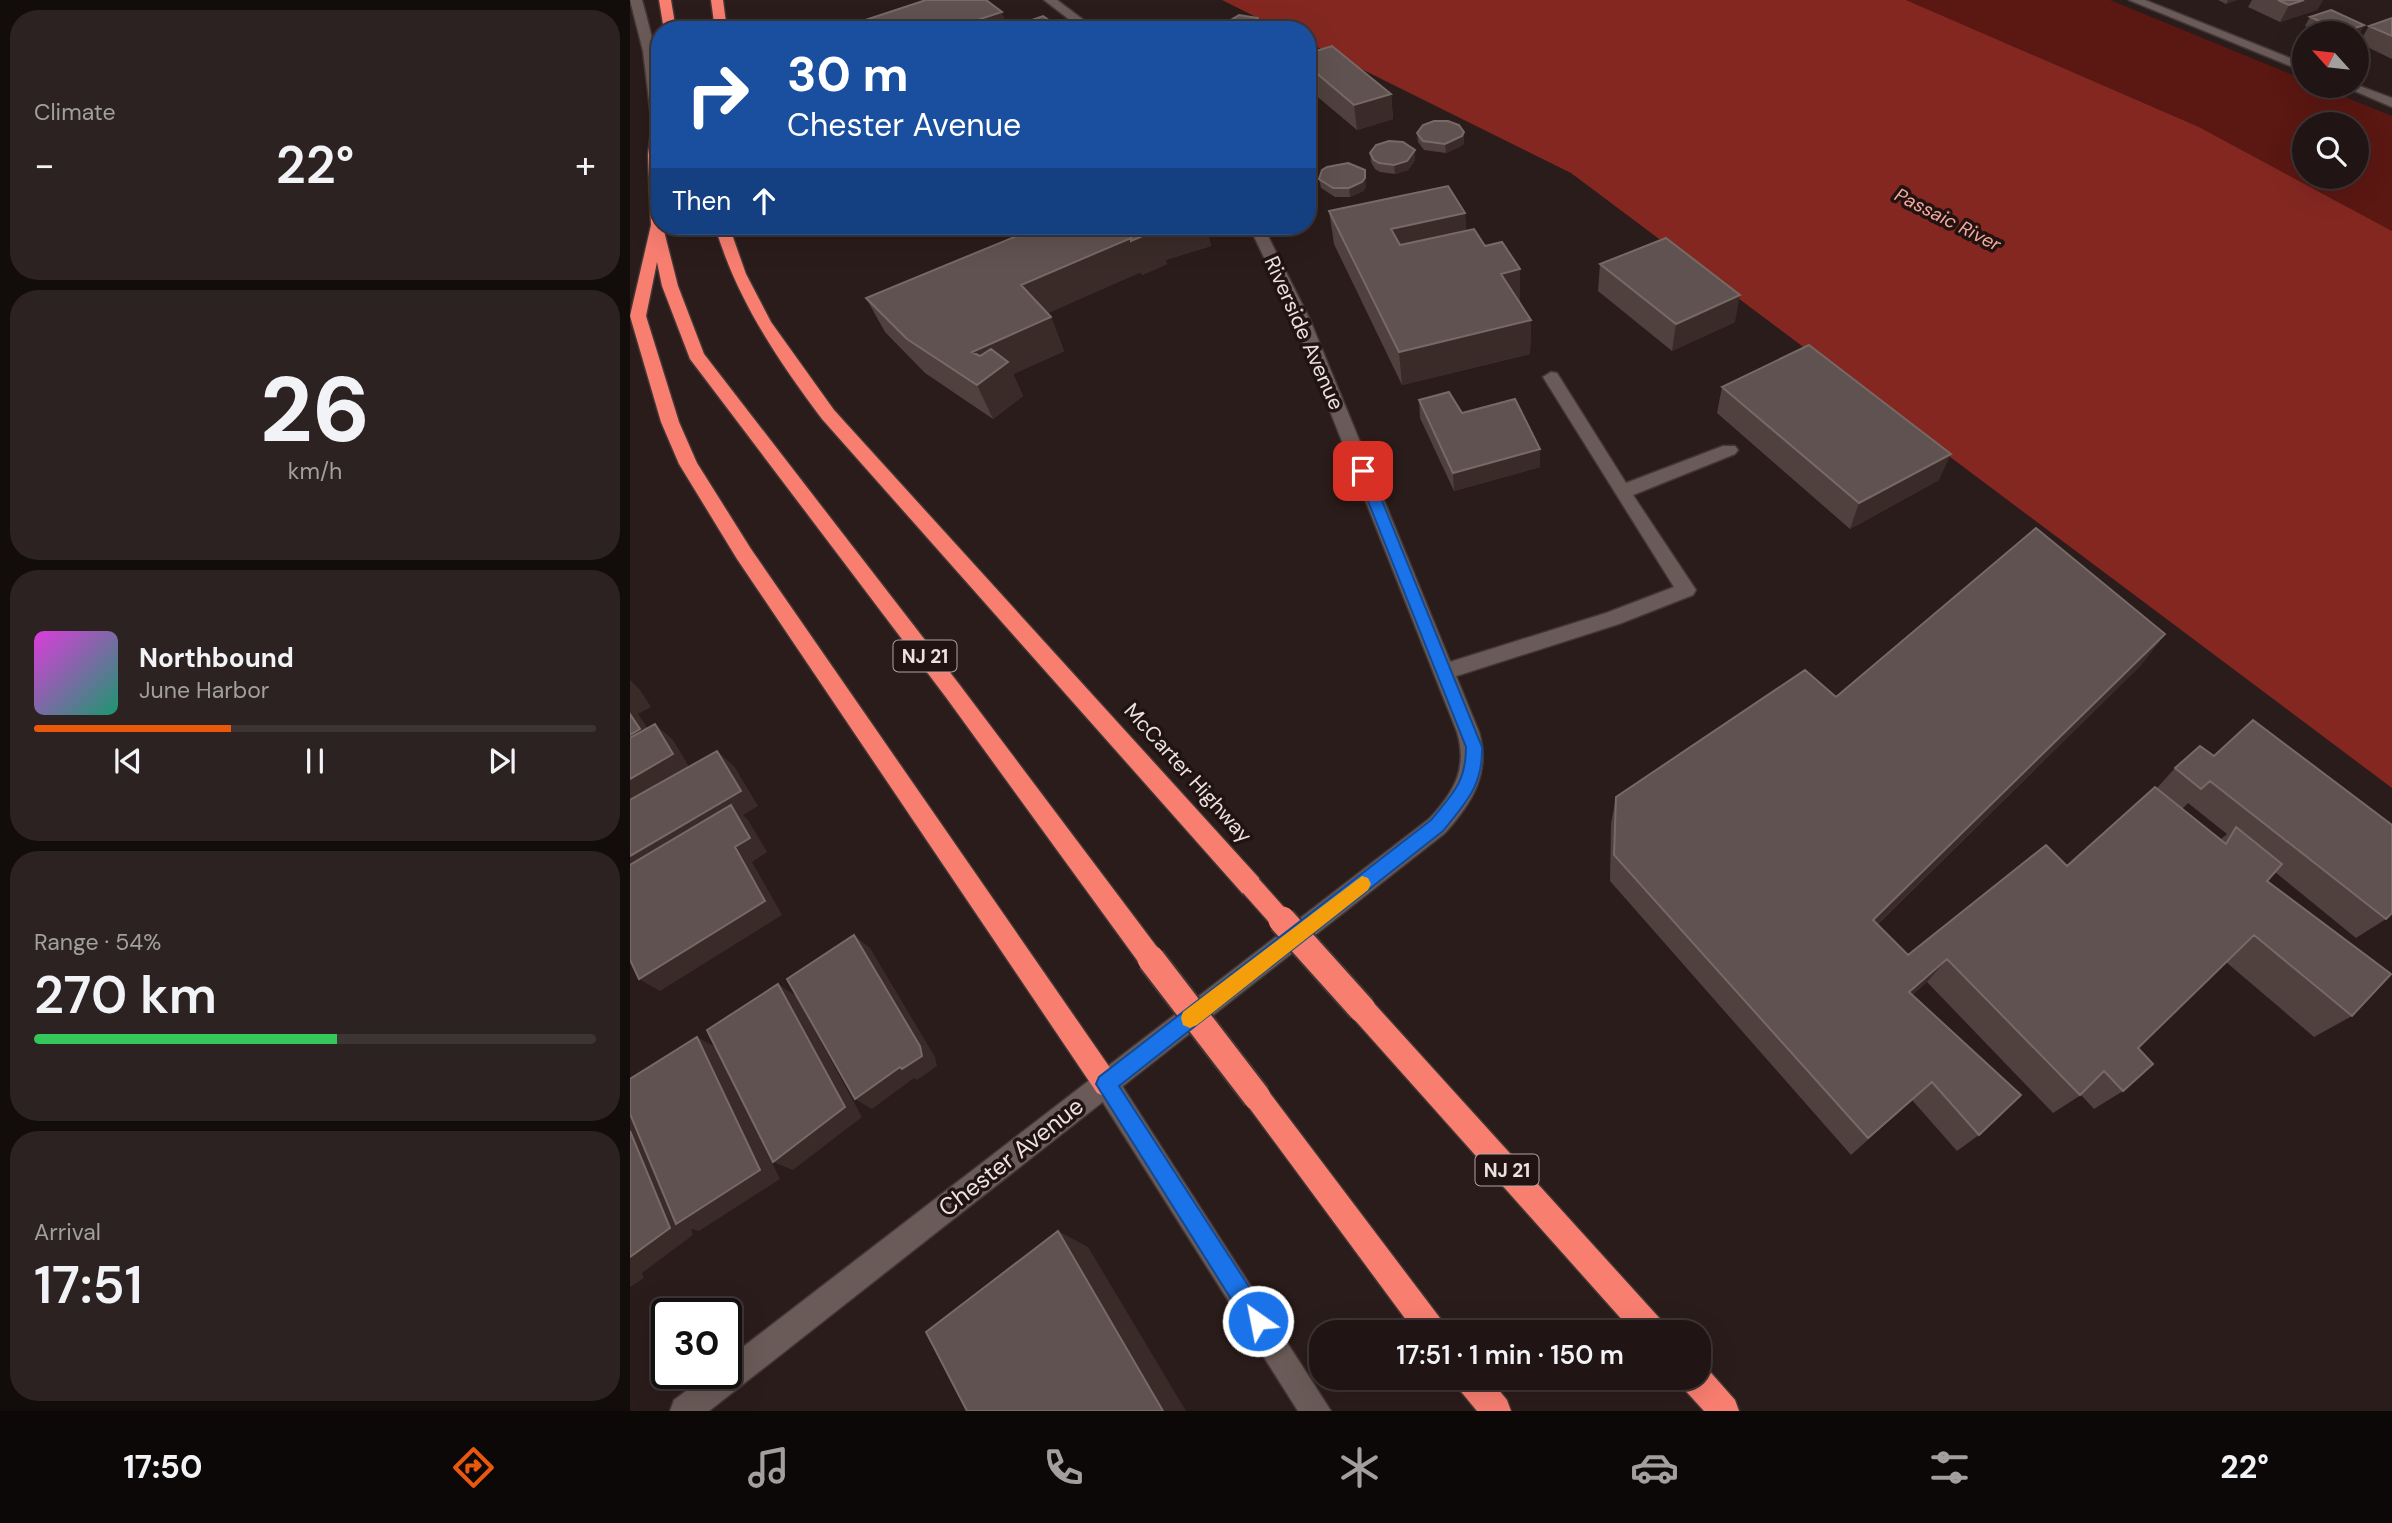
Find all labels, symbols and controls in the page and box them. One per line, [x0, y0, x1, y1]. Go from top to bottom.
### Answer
north arrow [2292, 21, 2370, 98]
map controls [2292, 21, 2369, 189]
text: 30 m [787, 42, 909, 106]
icon: right [672, 49, 763, 140]
text: Climate [34, 97, 116, 127]
text: Chester Avenue [787, 104, 1021, 146]
button: search [2292, 112, 2369, 189]
text: 22° [276, 131, 354, 199]
text: − [34, 140, 55, 190]
text: + [575, 140, 596, 190]
icon: ahead [745, 182, 783, 220]
water label: Passaic River [1890, 182, 2006, 257]
text: Then [672, 184, 731, 218]
street label: Riverside Avenue [1258, 252, 1350, 414]
text: 26 [260, 351, 370, 469]
pin [1333, 441, 1393, 501]
icon: arrive [1344, 452, 1382, 490]
text: km/h [288, 456, 342, 486]
road number: NJ 21 [894, 640, 956, 671]
text: Northbound [139, 641, 294, 675]
text: June Harbor [139, 675, 269, 705]
street label: McCarter Highway [1118, 697, 1258, 849]
icon: previous [109, 742, 147, 780]
icon: pause [296, 742, 334, 780]
icon: next [483, 742, 521, 780]
text: Range · 54% [34, 927, 161, 957]
text: 270 km [34, 961, 217, 1029]
street label: Chester Avenue [932, 1090, 1089, 1223]
road number: NJ 21 [1476, 1154, 1538, 1186]
text: Arrival [34, 1217, 101, 1247]
text: 17:51 [34, 1251, 143, 1319]
position arrow [1221, 1284, 1295, 1358]
speed limit sign: 30 [651, 1298, 742, 1389]
text: 17:51 · 1 min · 150 m [1396, 1338, 1624, 1372]
icon: directions [449, 1443, 498, 1492]
icon: music [744, 1443, 793, 1492]
icon: phone [1039, 1443, 1088, 1492]
icon: climate [1335, 1443, 1384, 1492]
icon: car [1630, 1443, 1679, 1492]
icon: filters [1925, 1443, 1974, 1492]
text: 17:50 [123, 1446, 203, 1488]
text: 22° [2220, 1446, 2269, 1488]

